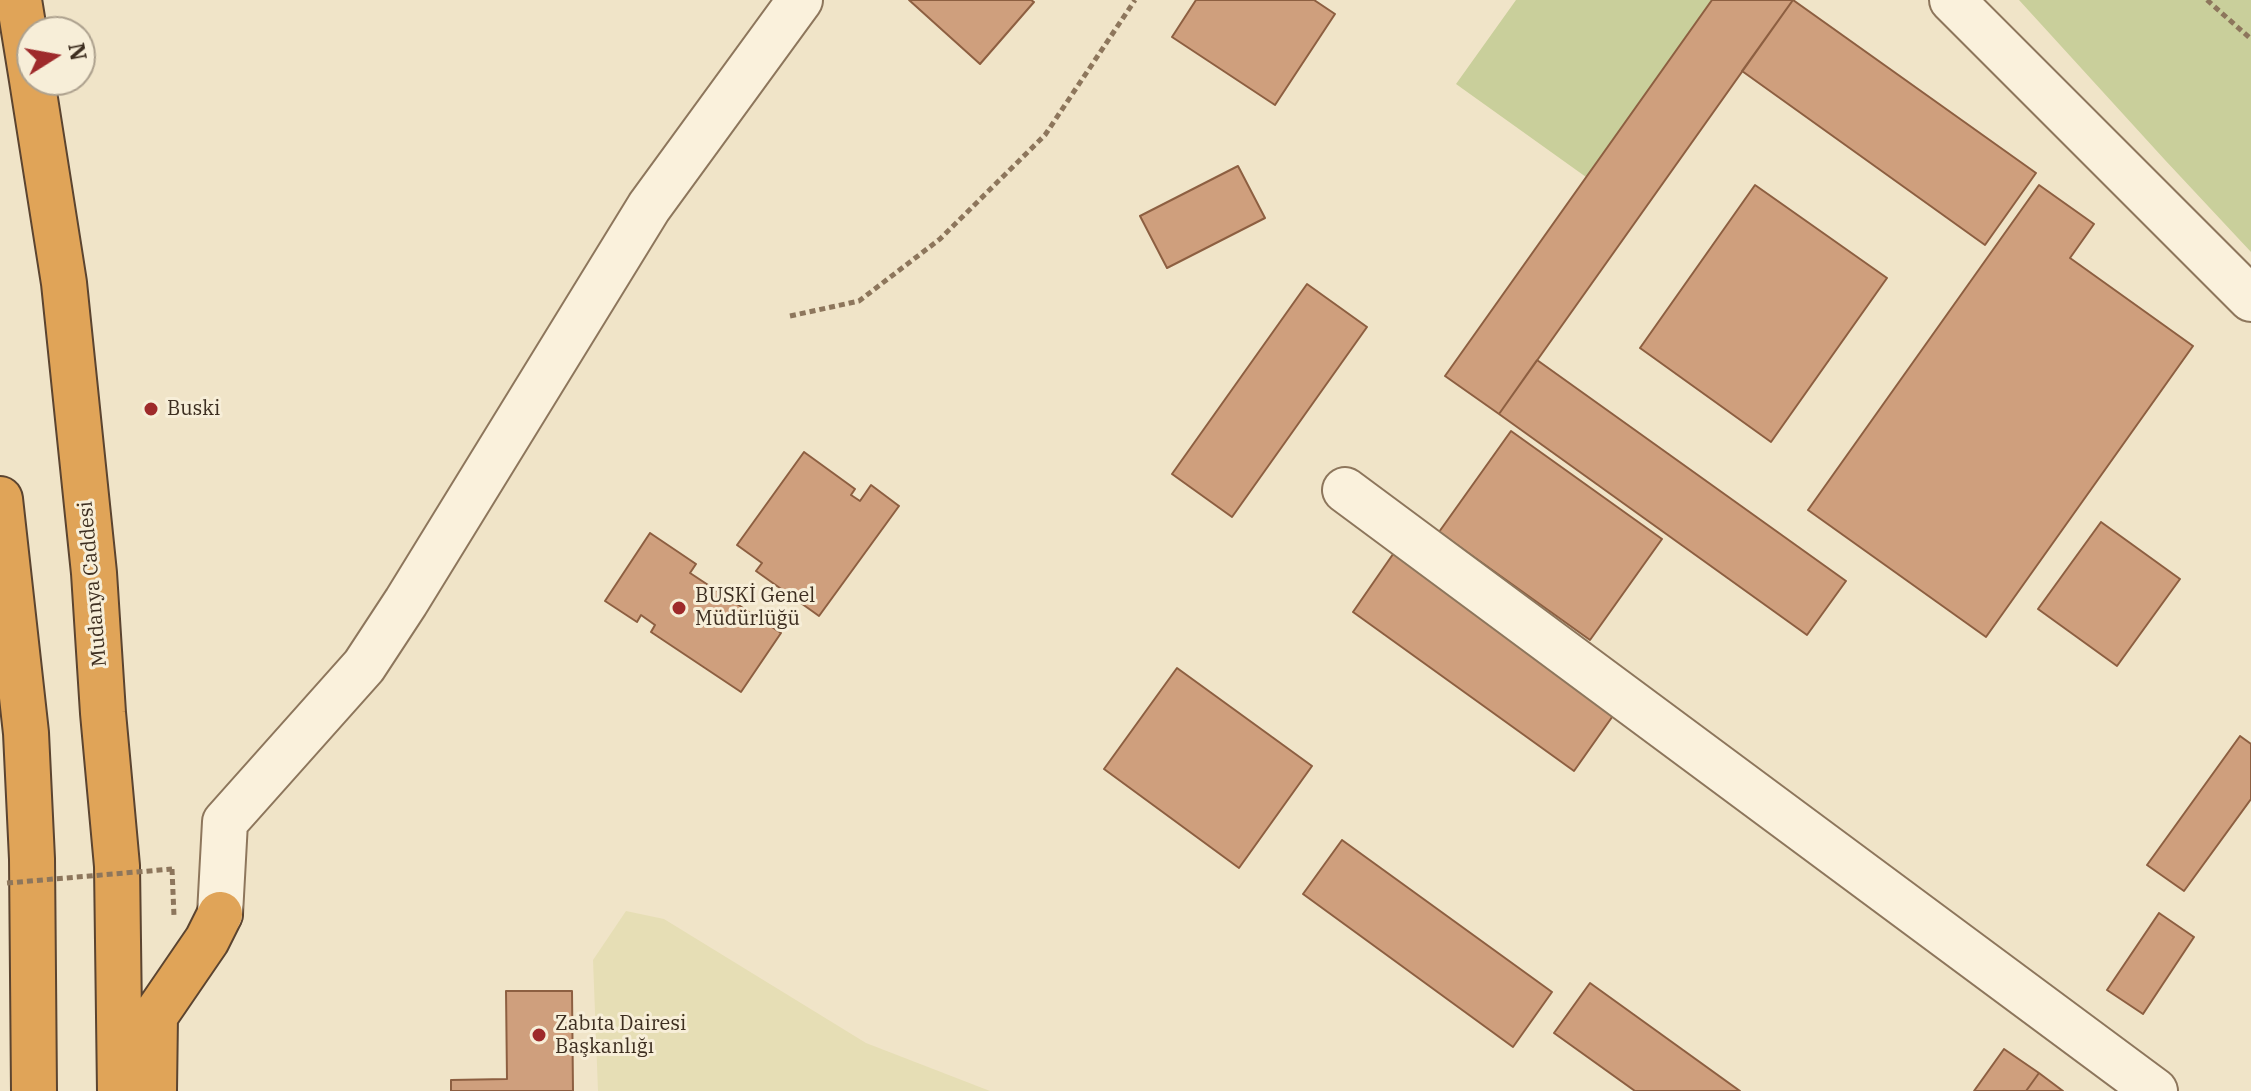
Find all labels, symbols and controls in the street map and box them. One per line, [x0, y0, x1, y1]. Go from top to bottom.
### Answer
north arrow [16, 16, 96, 96]
text: N [62, 40, 94, 63]
place label: Buski [167, 397, 220, 421]
marker: Buski [142, 400, 160, 418]
street label: Mudanya Caddesi [74, 500, 112, 668]
place label: BUSKİ Genel Müdürlüğü [695, 584, 815, 631]
marker: BUSKİ Genel Müdürlüğü [670, 599, 688, 617]
place label: Zabıta Dairesi Başkanlığı [555, 1012, 686, 1059]
marker: Zabıta Dairesi Başkanlığı [530, 1026, 548, 1044]

